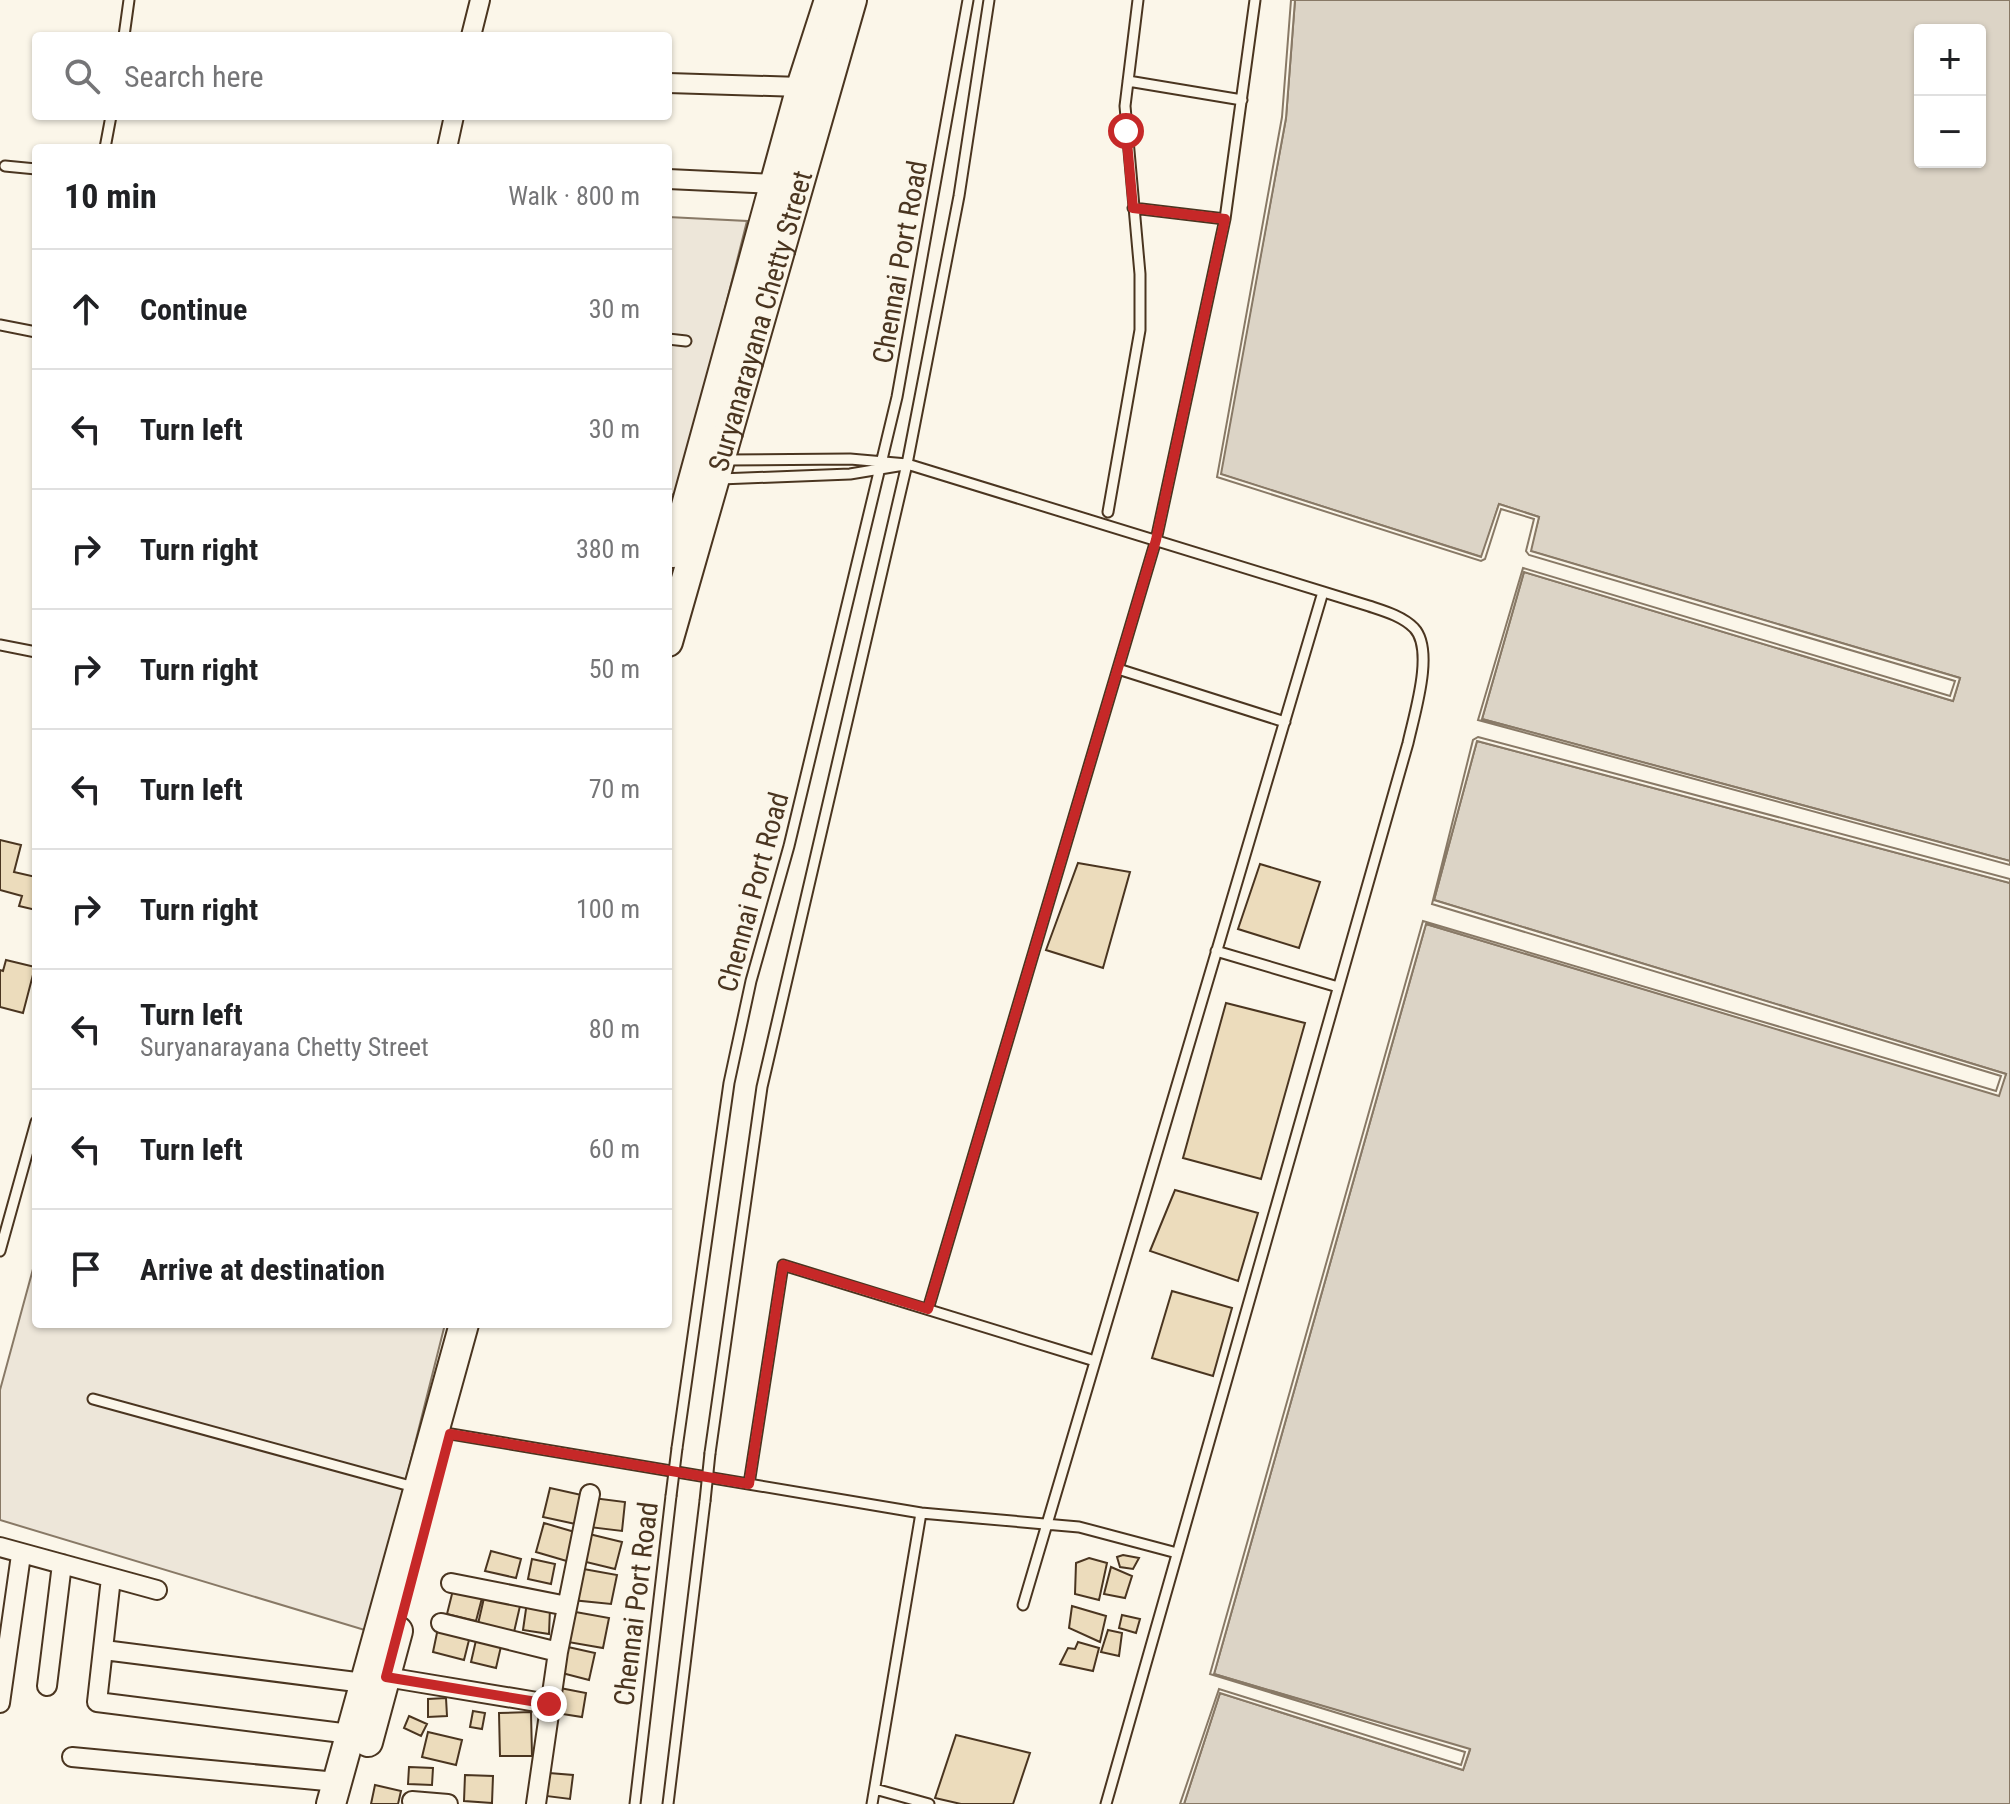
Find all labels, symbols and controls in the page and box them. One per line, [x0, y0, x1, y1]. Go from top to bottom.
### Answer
map controls [1914, 24, 1986, 168]
button: + [1914, 24, 1986, 96]
search box [32, 32, 672, 120]
icon: search [60, 54, 104, 98]
text: Search here [124, 59, 264, 94]
button: − [1914, 96, 1986, 168]
route start [1108, 113, 1144, 149]
street label: Chennai Port Road [866, 158, 934, 366]
street label: Suryanarayana Chetty Street [701, 167, 819, 475]
text: 10 min [64, 176, 157, 216]
text: Walk · 800 m [508, 181, 640, 211]
icon: ahead [64, 287, 108, 331]
text: Continue [140, 292, 247, 327]
text: 30 m [589, 294, 640, 324]
icon: left [64, 407, 108, 451]
text: Turn left [140, 412, 243, 447]
text: 30 m [589, 414, 640, 444]
icon: right [64, 527, 108, 571]
text: Turn right [140, 532, 258, 567]
text: 380 m [576, 534, 640, 564]
icon: right [64, 647, 108, 691]
text: Turn right [140, 652, 258, 687]
text: 50 m [589, 654, 640, 684]
icon: left [64, 767, 108, 811]
text: Turn left [140, 772, 243, 807]
text: 70 m [589, 774, 640, 804]
street label: Chennai Port Road [710, 789, 796, 995]
icon: right [64, 887, 108, 931]
text: Turn right [140, 892, 258, 927]
text: 100 m [576, 894, 640, 924]
text: Turn left [140, 997, 243, 1032]
icon: left [64, 1007, 108, 1051]
text: 80 m [589, 1014, 640, 1044]
text: Suryanarayana Chetty Street [140, 1032, 429, 1062]
icon: left [64, 1127, 108, 1171]
text: Turn left [140, 1132, 243, 1167]
text: 60 m [589, 1134, 640, 1164]
icon: arrive [64, 1247, 108, 1291]
text: Arrive at destination [140, 1252, 385, 1287]
street label: Chennai Port Road [607, 1500, 665, 1708]
route end [531, 1686, 567, 1722]

